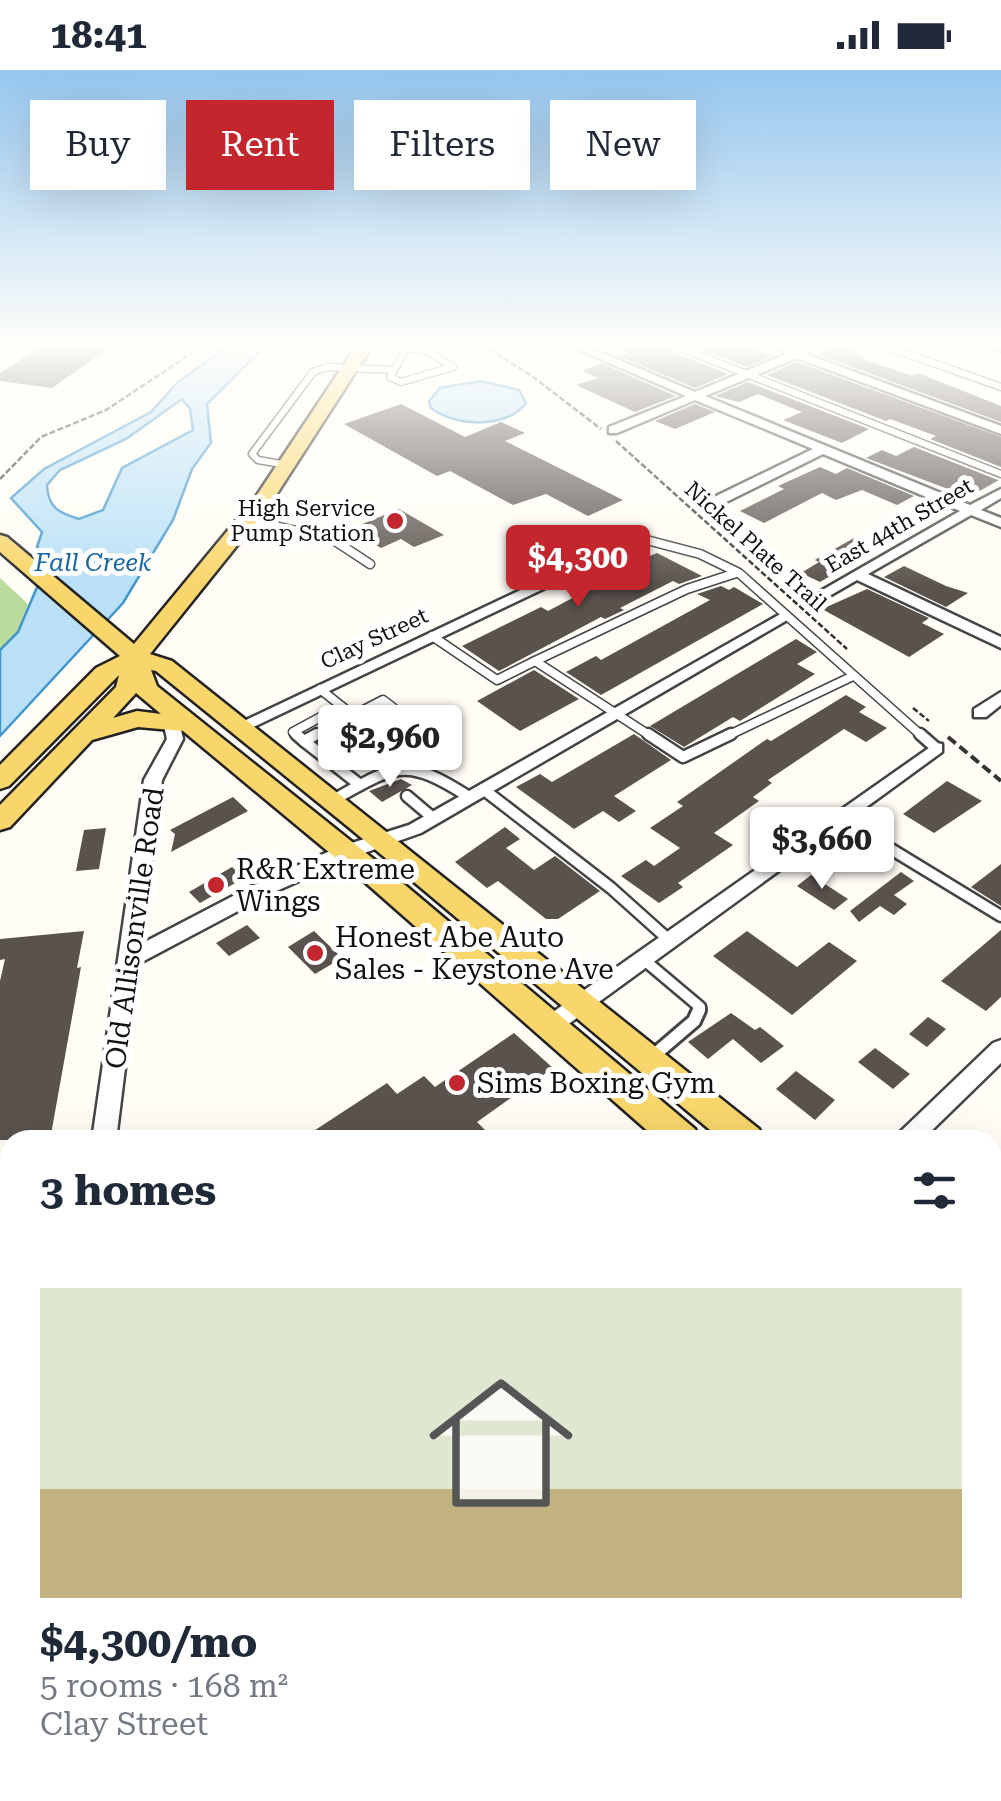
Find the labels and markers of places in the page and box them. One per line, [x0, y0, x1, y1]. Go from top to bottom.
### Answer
place label: High Service Pump Station [231, 496, 375, 546]
marker: High Service Pump Station [384, 510, 406, 532]
pin: $4,300 [497, 525, 659, 610]
pin: $2,960 [309, 705, 471, 790]
pin: $3,660 [741, 807, 903, 892]
place label: R&R Extreme Wings [236, 853, 415, 918]
marker: R&R Extreme Wings [205, 874, 227, 896]
place label: Honest Abe Auto Sales - Keystone Ave [335, 921, 614, 986]
marker: Honest Abe Auto Sales - Keystone Ave [304, 942, 326, 964]
place label: Sims Boxing Gym [477, 1067, 715, 1100]
marker: Sims Boxing Gym [446, 1072, 468, 1094]

